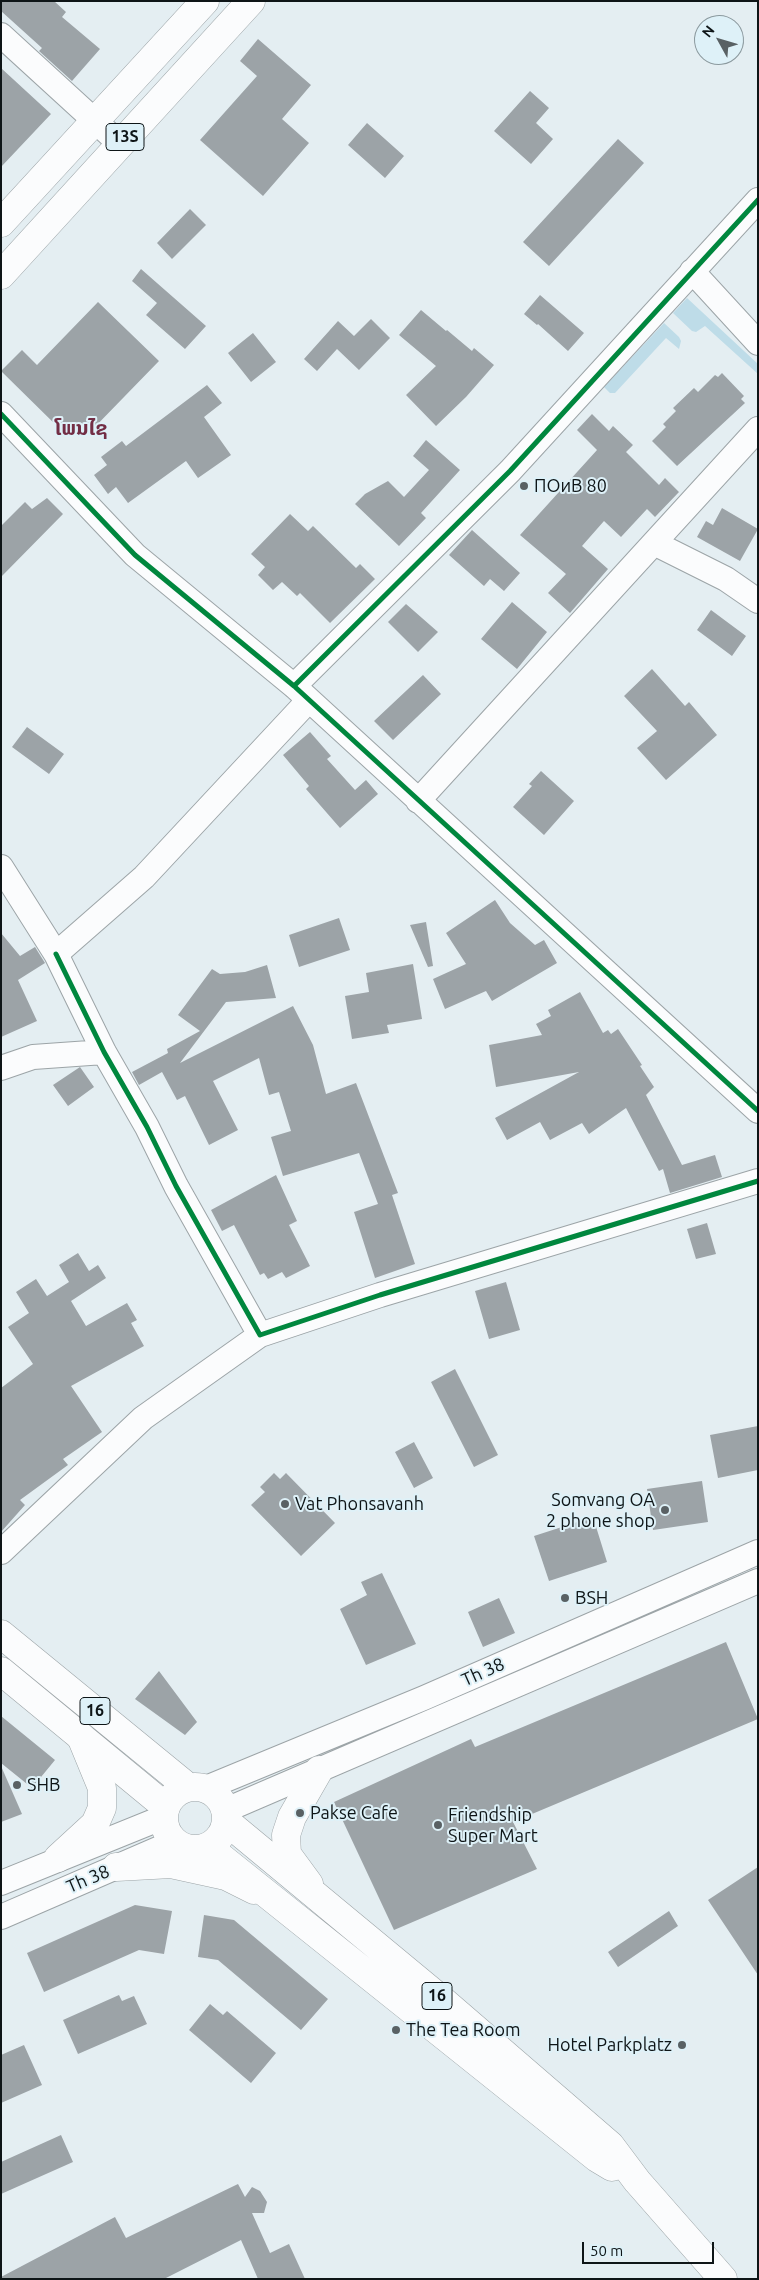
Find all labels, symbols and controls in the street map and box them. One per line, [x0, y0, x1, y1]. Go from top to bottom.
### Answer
north arrow [694, 15, 744, 65]
text: N [699, 22, 718, 40]
road number: 13S [106, 124, 144, 150]
district label: ໂພນໄຊ [54, 416, 108, 440]
place label: ПОиВ 80 [534, 475, 607, 497]
marker: ПОиВ 80 [518, 480, 530, 492]
place label: Somvang OA 2 phone shop [546, 1489, 655, 1532]
place label: Vat Phonsavanh [295, 1493, 424, 1515]
marker: Vat Phonsavanh [279, 1498, 291, 1510]
marker: Somvang OA 2 phone shop [659, 1504, 671, 1516]
place label: BSH [575, 1587, 608, 1609]
marker: BSH [559, 1592, 571, 1604]
street label: Th 38 [458, 1653, 508, 1691]
road number: 16 [80, 1698, 110, 1724]
place label: SHB [27, 1774, 60, 1796]
marker: SHB [11, 1779, 23, 1791]
place label: Pakse Cafe [310, 1802, 398, 1824]
place label: Friendship Super Mart [448, 1804, 538, 1846]
marker: Pakse Cafe [294, 1807, 306, 1819]
marker: Friendship Super Mart [432, 1819, 444, 1831]
street label: Th 38 [63, 1860, 113, 1898]
road number: 16 [422, 1982, 452, 2010]
place label: The Tea Room [406, 2019, 521, 2041]
marker: The Tea Room [390, 2024, 402, 2036]
place label: Hotel Parkplatz [547, 2034, 672, 2056]
marker: Hotel Parkplatz [676, 2039, 688, 2051]
scale bar [584, 2232, 716, 2264]
text: 50 m [590, 2242, 623, 2259]

